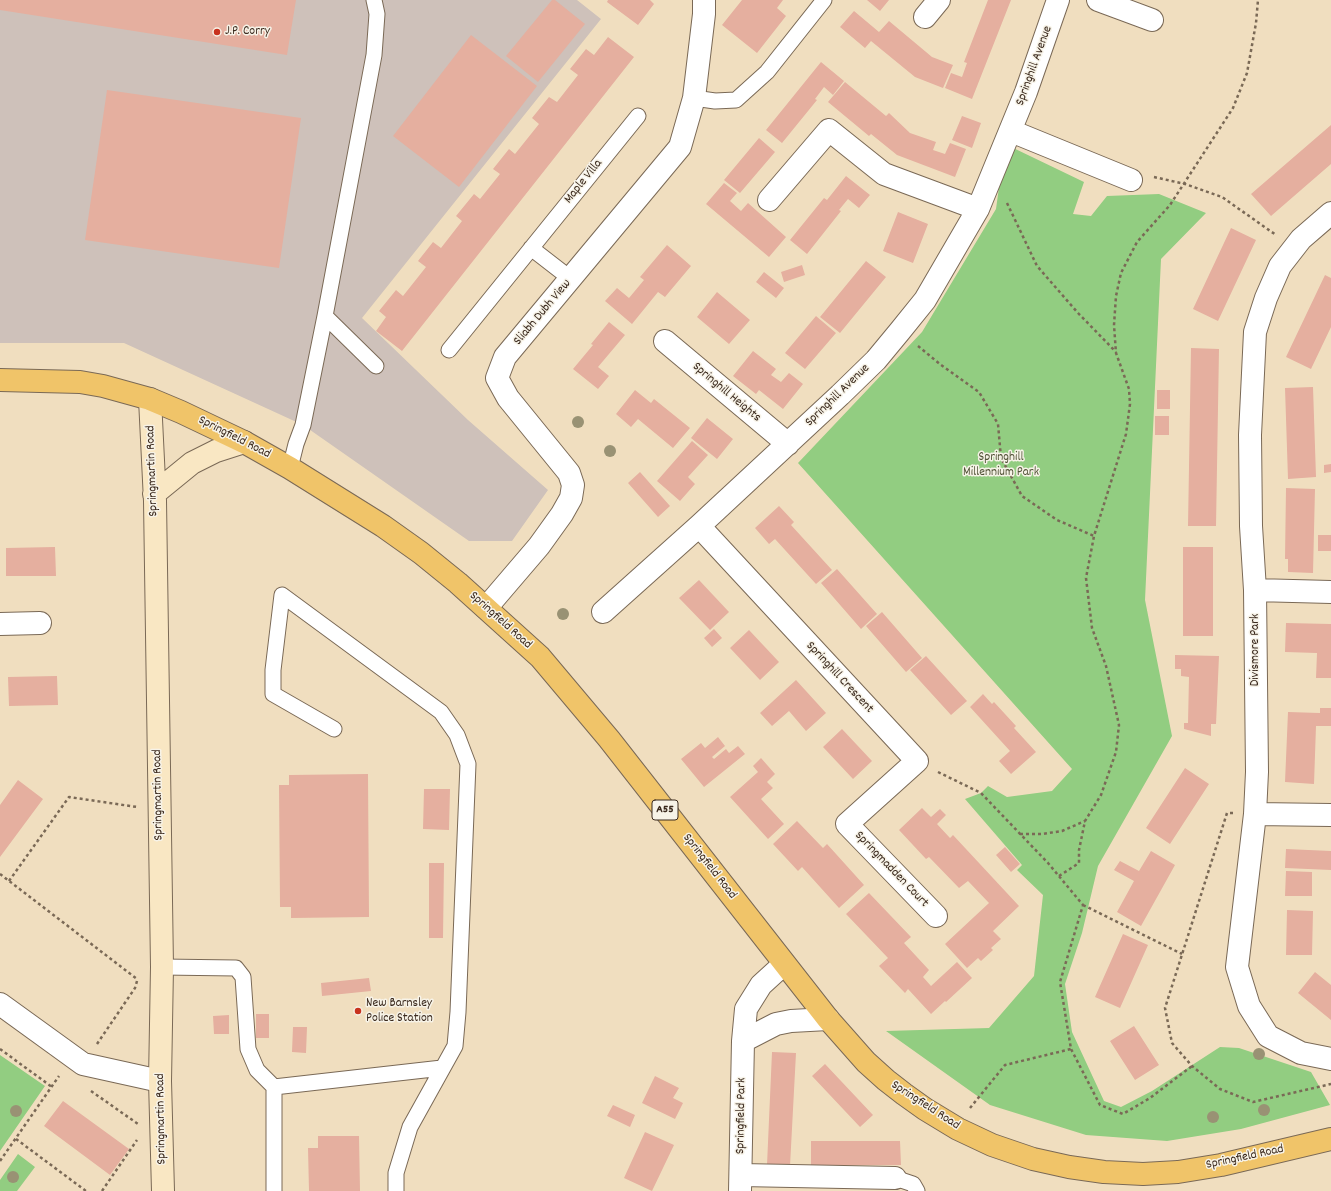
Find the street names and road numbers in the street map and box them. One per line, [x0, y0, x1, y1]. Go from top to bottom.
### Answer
street label: Springhill Avenue [1013, 24, 1057, 108]
street label: Maple Villa [561, 157, 607, 207]
street label: Sliabh Dubh View [511, 277, 575, 349]
street label: Springhill Heights [689, 360, 763, 426]
street label: Springhill Avenue [802, 361, 874, 431]
street label: Springfield Road [195, 413, 273, 463]
street label: Springmartin Road [144, 425, 162, 517]
street label: Springfield Road [465, 589, 535, 653]
street label: Divismore Park [1248, 614, 1264, 686]
street label: Springhill Crescent [802, 639, 876, 717]
street label: Springmartin Road [150, 749, 168, 841]
road number: A55 [652, 800, 678, 820]
street label: Springmadden Court [851, 829, 931, 911]
street label: Springfield Road [679, 831, 739, 903]
street label: Springmartin Road [153, 1073, 171, 1165]
street label: Springfield Park [734, 1078, 750, 1154]
street label: Springfield Road [888, 1078, 962, 1134]
street label: Springfield Road [1205, 1142, 1285, 1174]

